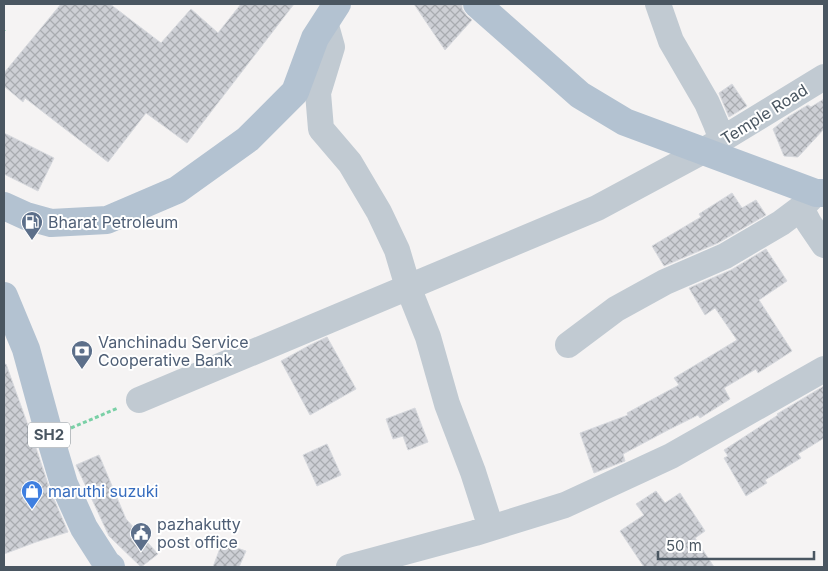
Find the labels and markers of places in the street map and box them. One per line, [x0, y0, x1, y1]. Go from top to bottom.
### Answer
fuel station icon: Bharat Petroleum [20, 210, 44, 241]
place label: Bharat Petroleum [48, 212, 178, 232]
place label: Vanchinadu Service Cooperative Bank [98, 332, 249, 370]
bank icon: Vanchinadu Service Cooperative Bank [70, 339, 94, 370]
shop icon: maruthi suzuki [20, 479, 44, 510]
place label: maruthi suzuki [48, 481, 158, 501]
place label: pazhakutty post office [157, 514, 241, 552]
public building icon: pazhakutty post office [129, 521, 153, 552]

